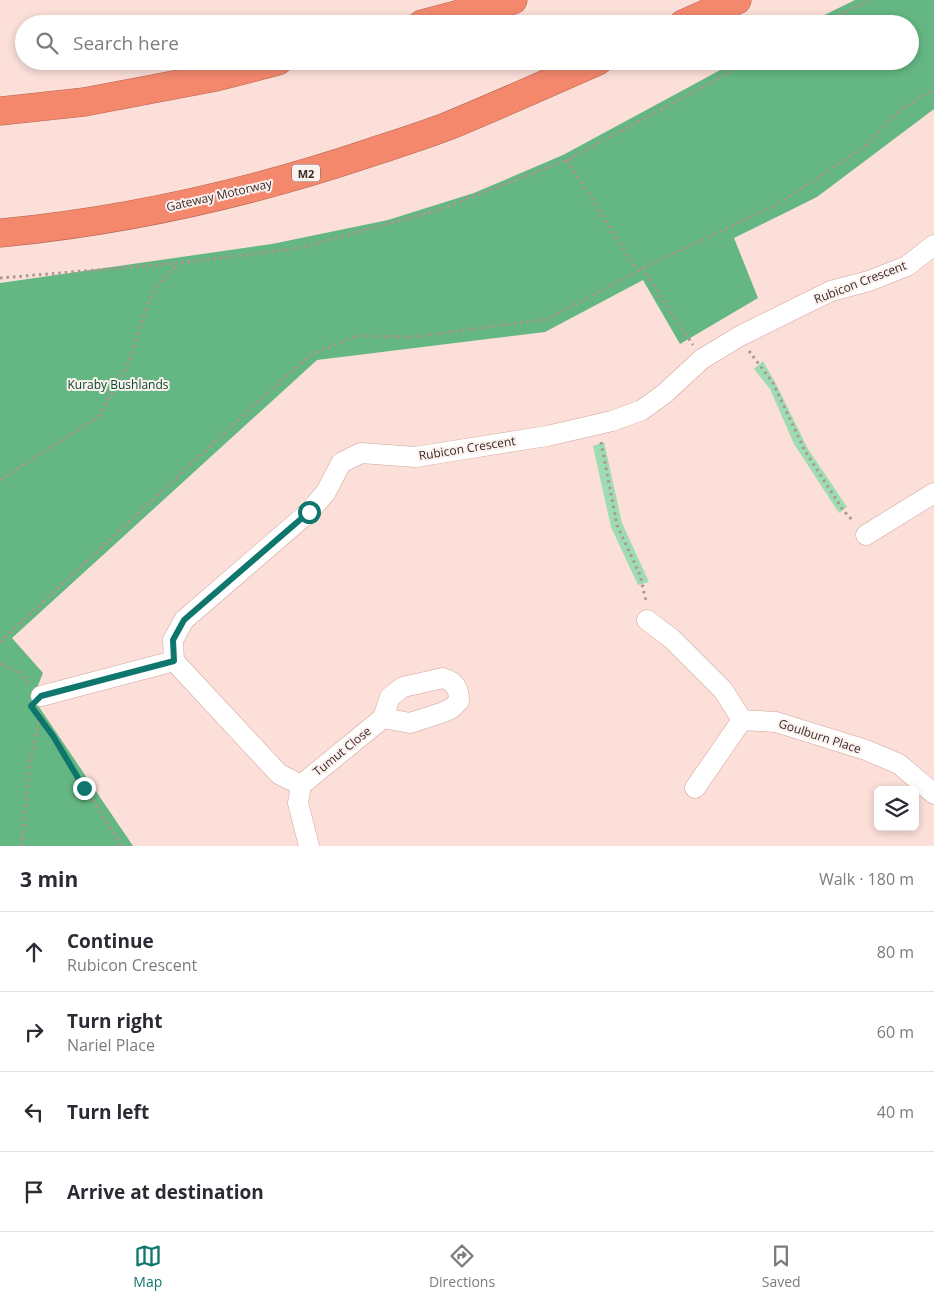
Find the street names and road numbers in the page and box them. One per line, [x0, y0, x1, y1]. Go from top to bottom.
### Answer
road number: M2 [292, 164, 320, 182]
street label: Gateway Motorway [165, 174, 274, 215]
street label: Rubicon Crescent [811, 257, 909, 307]
street label: Rubicon Crescent [417, 432, 517, 464]
street label: Goulburn Place [777, 715, 864, 757]
street label: Tumut Close [309, 722, 375, 780]

